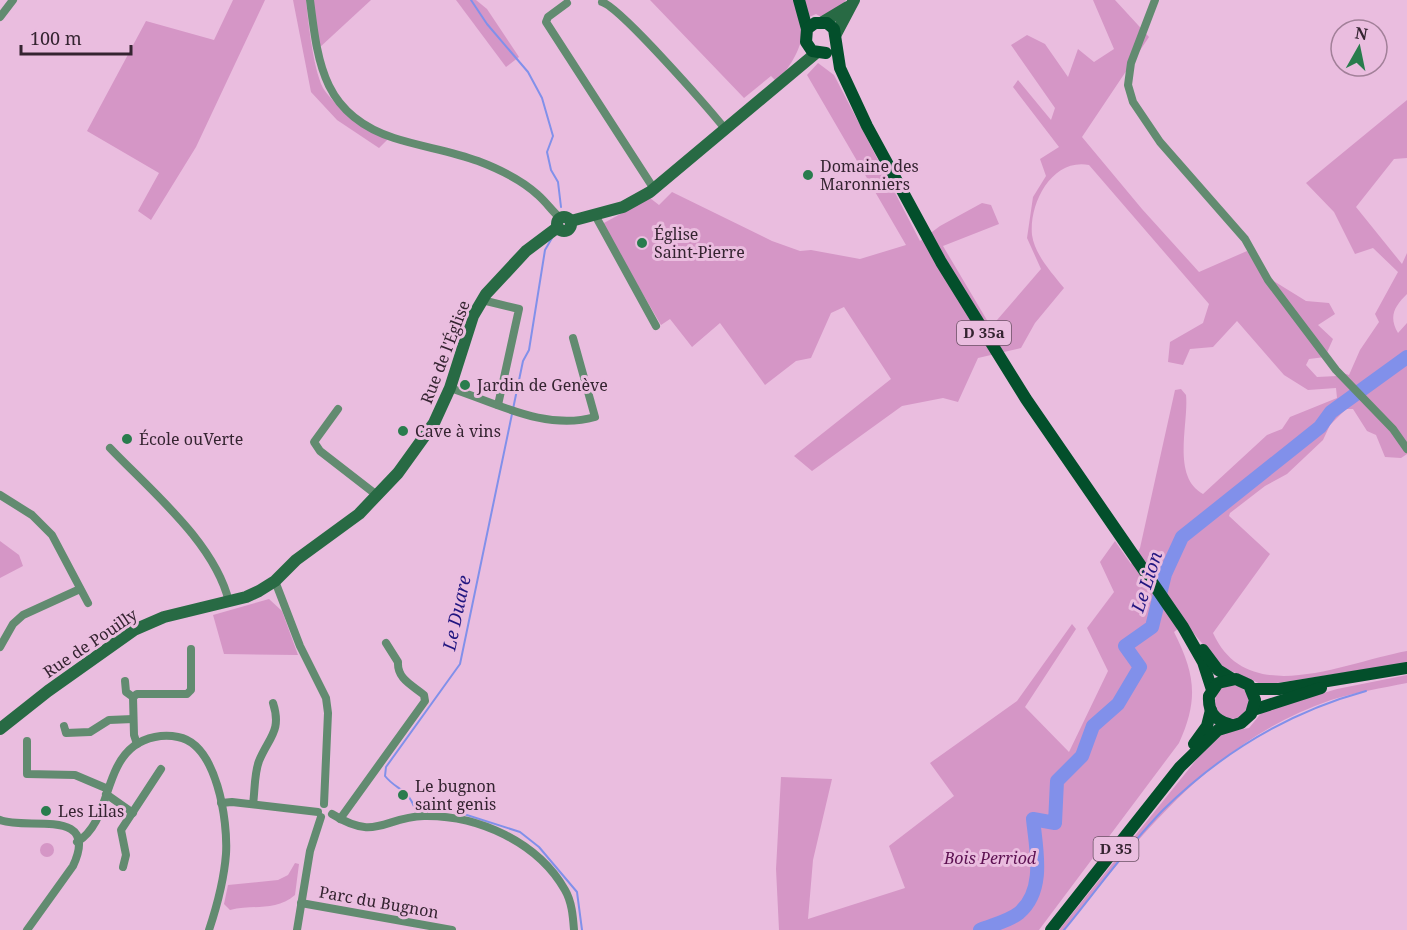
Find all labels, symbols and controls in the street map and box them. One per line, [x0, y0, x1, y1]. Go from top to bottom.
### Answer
scale bar [21, 18, 130, 56]
north arrow [1329, 18, 1389, 78]
text: N [1353, 21, 1370, 45]
text: 100 m [30, 26, 82, 50]
place label: Domaine des Maronniers [820, 155, 919, 195]
marker: Domaine des Maronniers [801, 168, 815, 182]
place label: Église Saint-Pierre [654, 223, 745, 263]
marker: Église Saint-Pierre [635, 236, 649, 250]
street label: Rue de l'Église [415, 297, 475, 407]
road number: D 35a [957, 321, 1011, 345]
place label: Jardin de Genève [476, 374, 608, 396]
marker: Jardin de Genève [458, 378, 472, 392]
place label: Cave à vins [415, 420, 501, 442]
marker: Cave à vins [396, 424, 410, 438]
place label: École ouVerte [139, 428, 243, 450]
marker: École ouVerte [120, 432, 134, 446]
water label: Le Lion [1125, 548, 1167, 616]
water label: Le Duare [436, 573, 476, 653]
street label: Rue de Pouilly [39, 603, 142, 683]
place label: Le bugnon saint genis [415, 775, 496, 815]
marker: Le bugnon saint genis [396, 788, 410, 802]
place label: Les Lilas [58, 800, 124, 822]
marker: Les Lilas [39, 804, 53, 818]
road number: D 35 [1094, 837, 1138, 861]
park label: Bois Perriod [943, 847, 1037, 869]
street label: Parc du Bugnon [317, 881, 441, 923]

